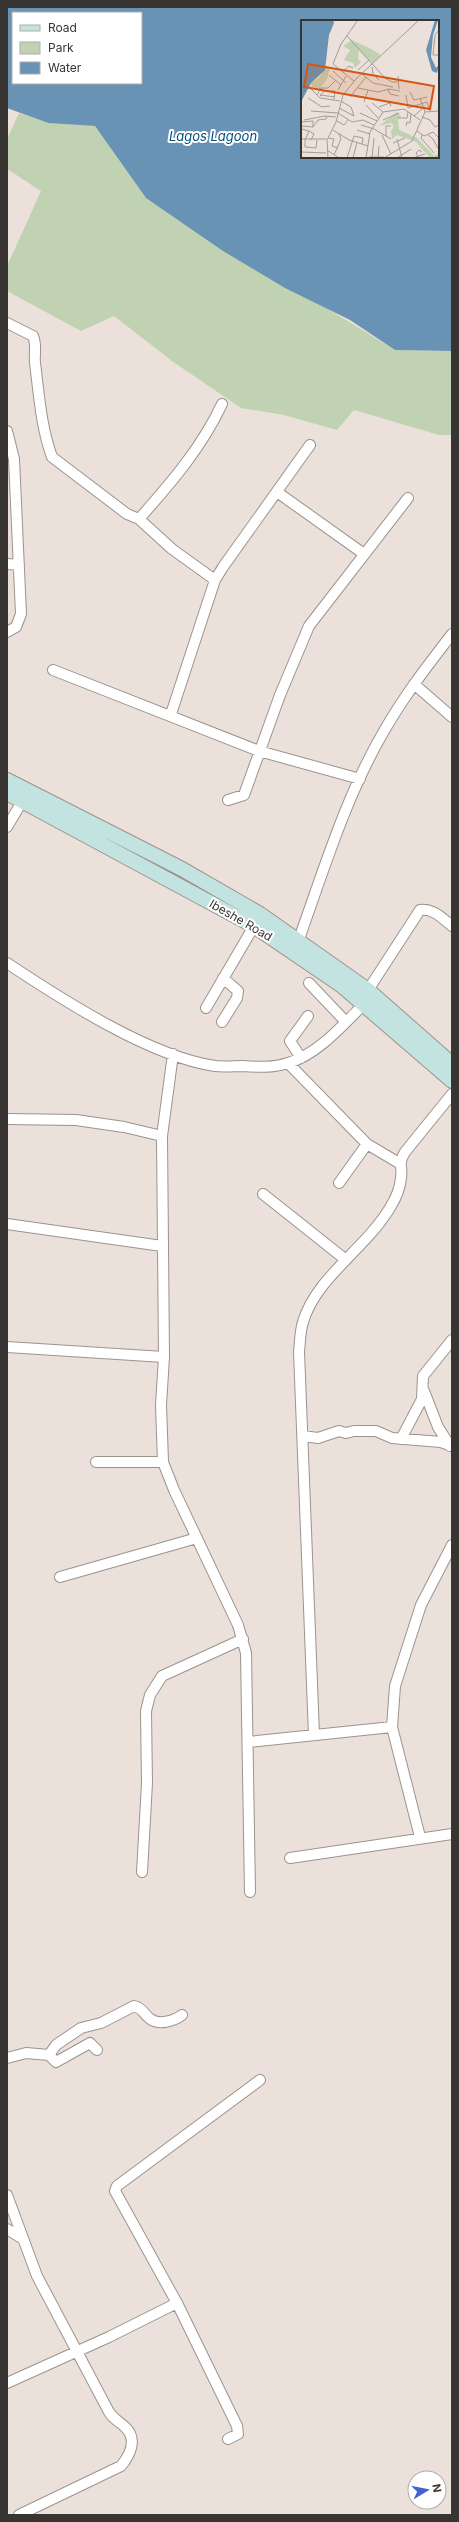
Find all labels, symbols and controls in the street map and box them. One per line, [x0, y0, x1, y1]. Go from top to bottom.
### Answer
legend [12, 12, 142, 84]
text: Road [48, 20, 77, 35]
inset map [301, 20, 439, 158]
text: Park [48, 40, 74, 55]
text: Water [48, 60, 82, 75]
water label: Lagos Lagoon [169, 128, 257, 144]
street label: Ibeshe Road [207, 896, 275, 944]
north arrow [407, 2470, 447, 2510]
text: N [429, 2483, 444, 2494]

